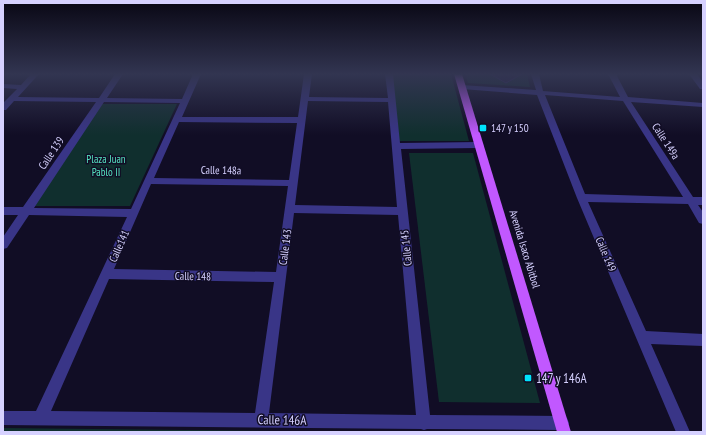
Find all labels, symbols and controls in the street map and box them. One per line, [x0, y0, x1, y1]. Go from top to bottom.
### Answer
street label: Calle 149a [649, 120, 683, 162]
place label: 147 y 150 [491, 121, 529, 135]
marker: 147 y 150 [478, 123, 488, 133]
street label: Calle 139 [35, 134, 67, 172]
park label: Plaza Juan Pablo II [86, 152, 126, 179]
street label: Calle 148a [201, 163, 241, 177]
street label: Avenida Isaco Abitbol [506, 208, 544, 290]
street label: Calle141 [106, 228, 132, 264]
street label: Calle 143 [276, 228, 294, 266]
street label: Calle 145 [397, 229, 415, 267]
street label: Calle 149 [592, 235, 620, 273]
street label: Calle 148 [175, 269, 211, 283]
place label: 147 y 146A [536, 370, 587, 387]
marker: 147 y 146A [523, 373, 533, 383]
street label: Calle 146A [257, 411, 307, 429]

